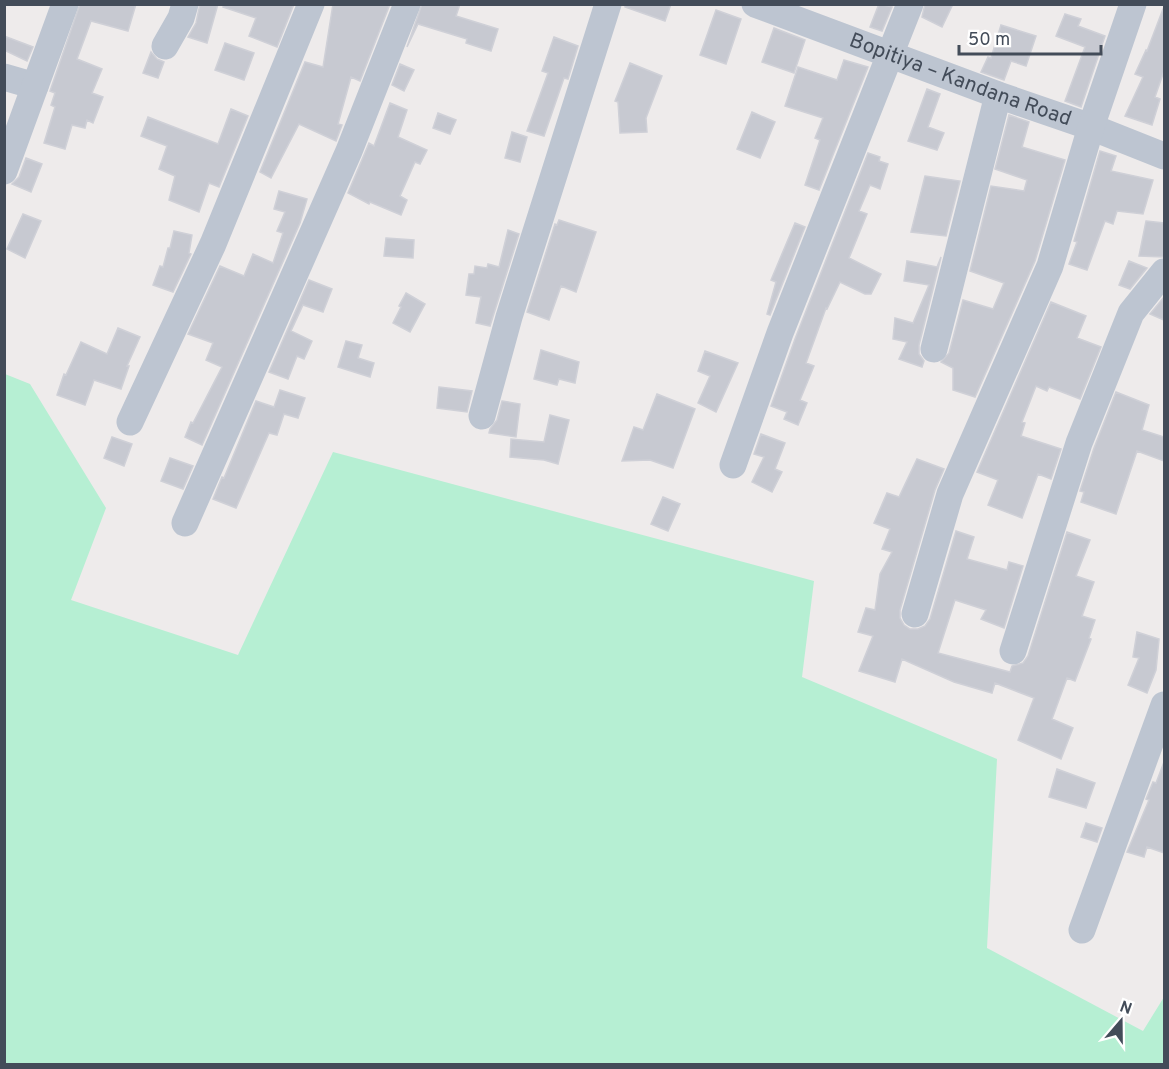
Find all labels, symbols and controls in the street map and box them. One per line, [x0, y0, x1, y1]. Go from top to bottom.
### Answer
scale bar [959, 18, 1102, 56]
street label: Bopitiya – Kandana Road [845, 27, 1075, 133]
text: 50 m [968, 29, 1010, 52]
north arrow [1091, 991, 1151, 1051]
text: N [1117, 997, 1134, 1020]

